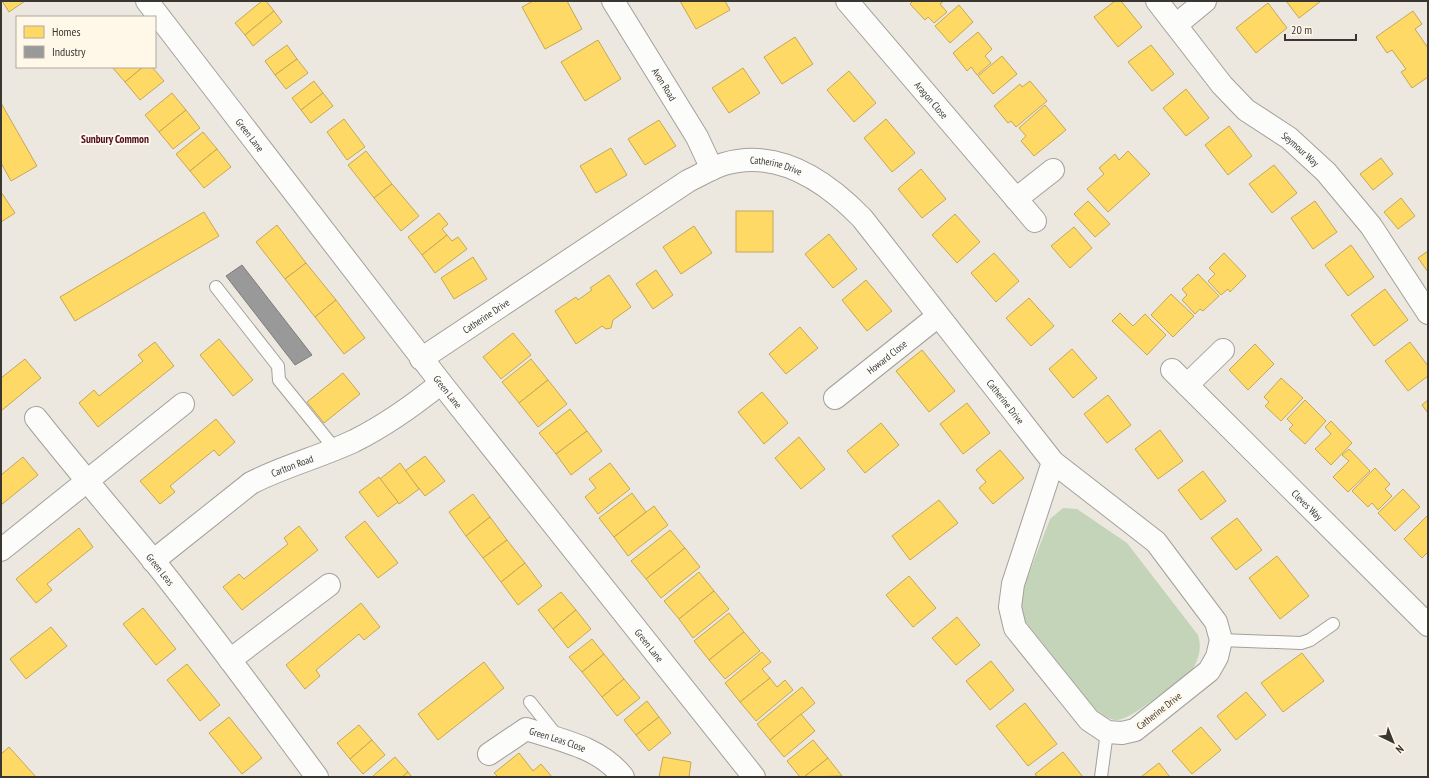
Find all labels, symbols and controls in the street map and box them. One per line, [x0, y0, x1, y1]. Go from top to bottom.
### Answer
legend [16, 16, 156, 68]
scale bar [1285, 16, 1356, 42]
text: 20 m [1291, 22, 1312, 37]
text: Homes [52, 24, 80, 39]
text: Industry [52, 44, 86, 59]
street label: Avon Road [649, 66, 680, 103]
street label: Aragon Close [912, 78, 951, 121]
street label: Green Lane [233, 116, 267, 154]
street label: Seymour Way [1279, 129, 1322, 169]
district label: Sunbury Common [81, 132, 149, 146]
street label: Catherine Drive [750, 153, 804, 178]
street label: Catherine Drive [460, 295, 512, 336]
street label: Howard Close [864, 337, 909, 377]
street label: Green Lane [431, 372, 465, 411]
street label: Catherine Drive [984, 376, 1027, 427]
street label: Carlton Road [269, 452, 315, 479]
street label: Cleves Way [1289, 487, 1326, 523]
street label: Green Leas [144, 551, 178, 589]
street label: Green Lane [632, 626, 667, 665]
street label: Catherine Drive [1134, 689, 1184, 733]
north arrow [1373, 722, 1413, 762]
street label: Green Leas Close [528, 724, 588, 755]
text: N [1393, 742, 1407, 756]

